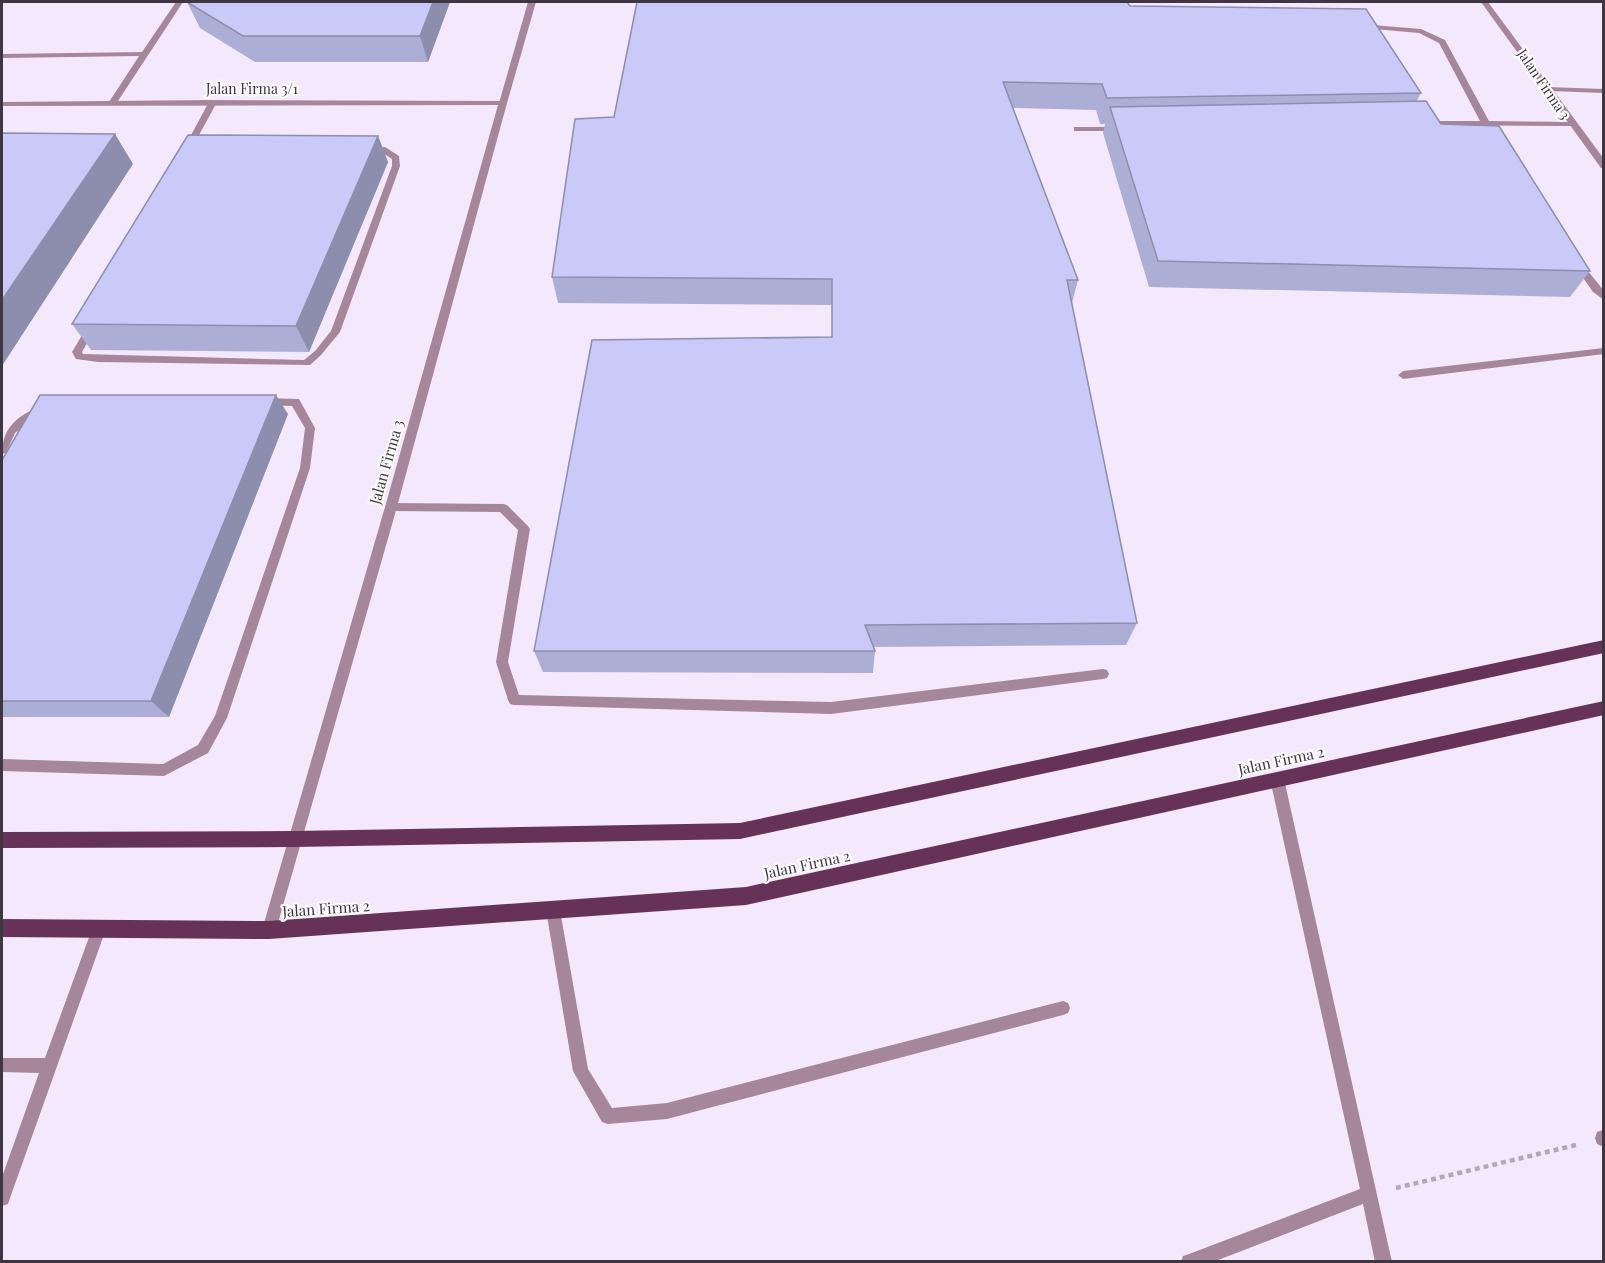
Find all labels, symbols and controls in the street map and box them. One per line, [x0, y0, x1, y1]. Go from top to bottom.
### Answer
street label: Jalan Firma 3 [1513, 44, 1575, 123]
street label: Jalan Firma 3/1 [205, 79, 298, 98]
street label: Jalan Firma 3 [364, 417, 408, 508]
street label: Jalan Firma 2 [1235, 741, 1326, 779]
street label: Jalan Firma 2 [761, 845, 852, 883]
street label: Jalan Firma 2 [281, 895, 370, 921]

